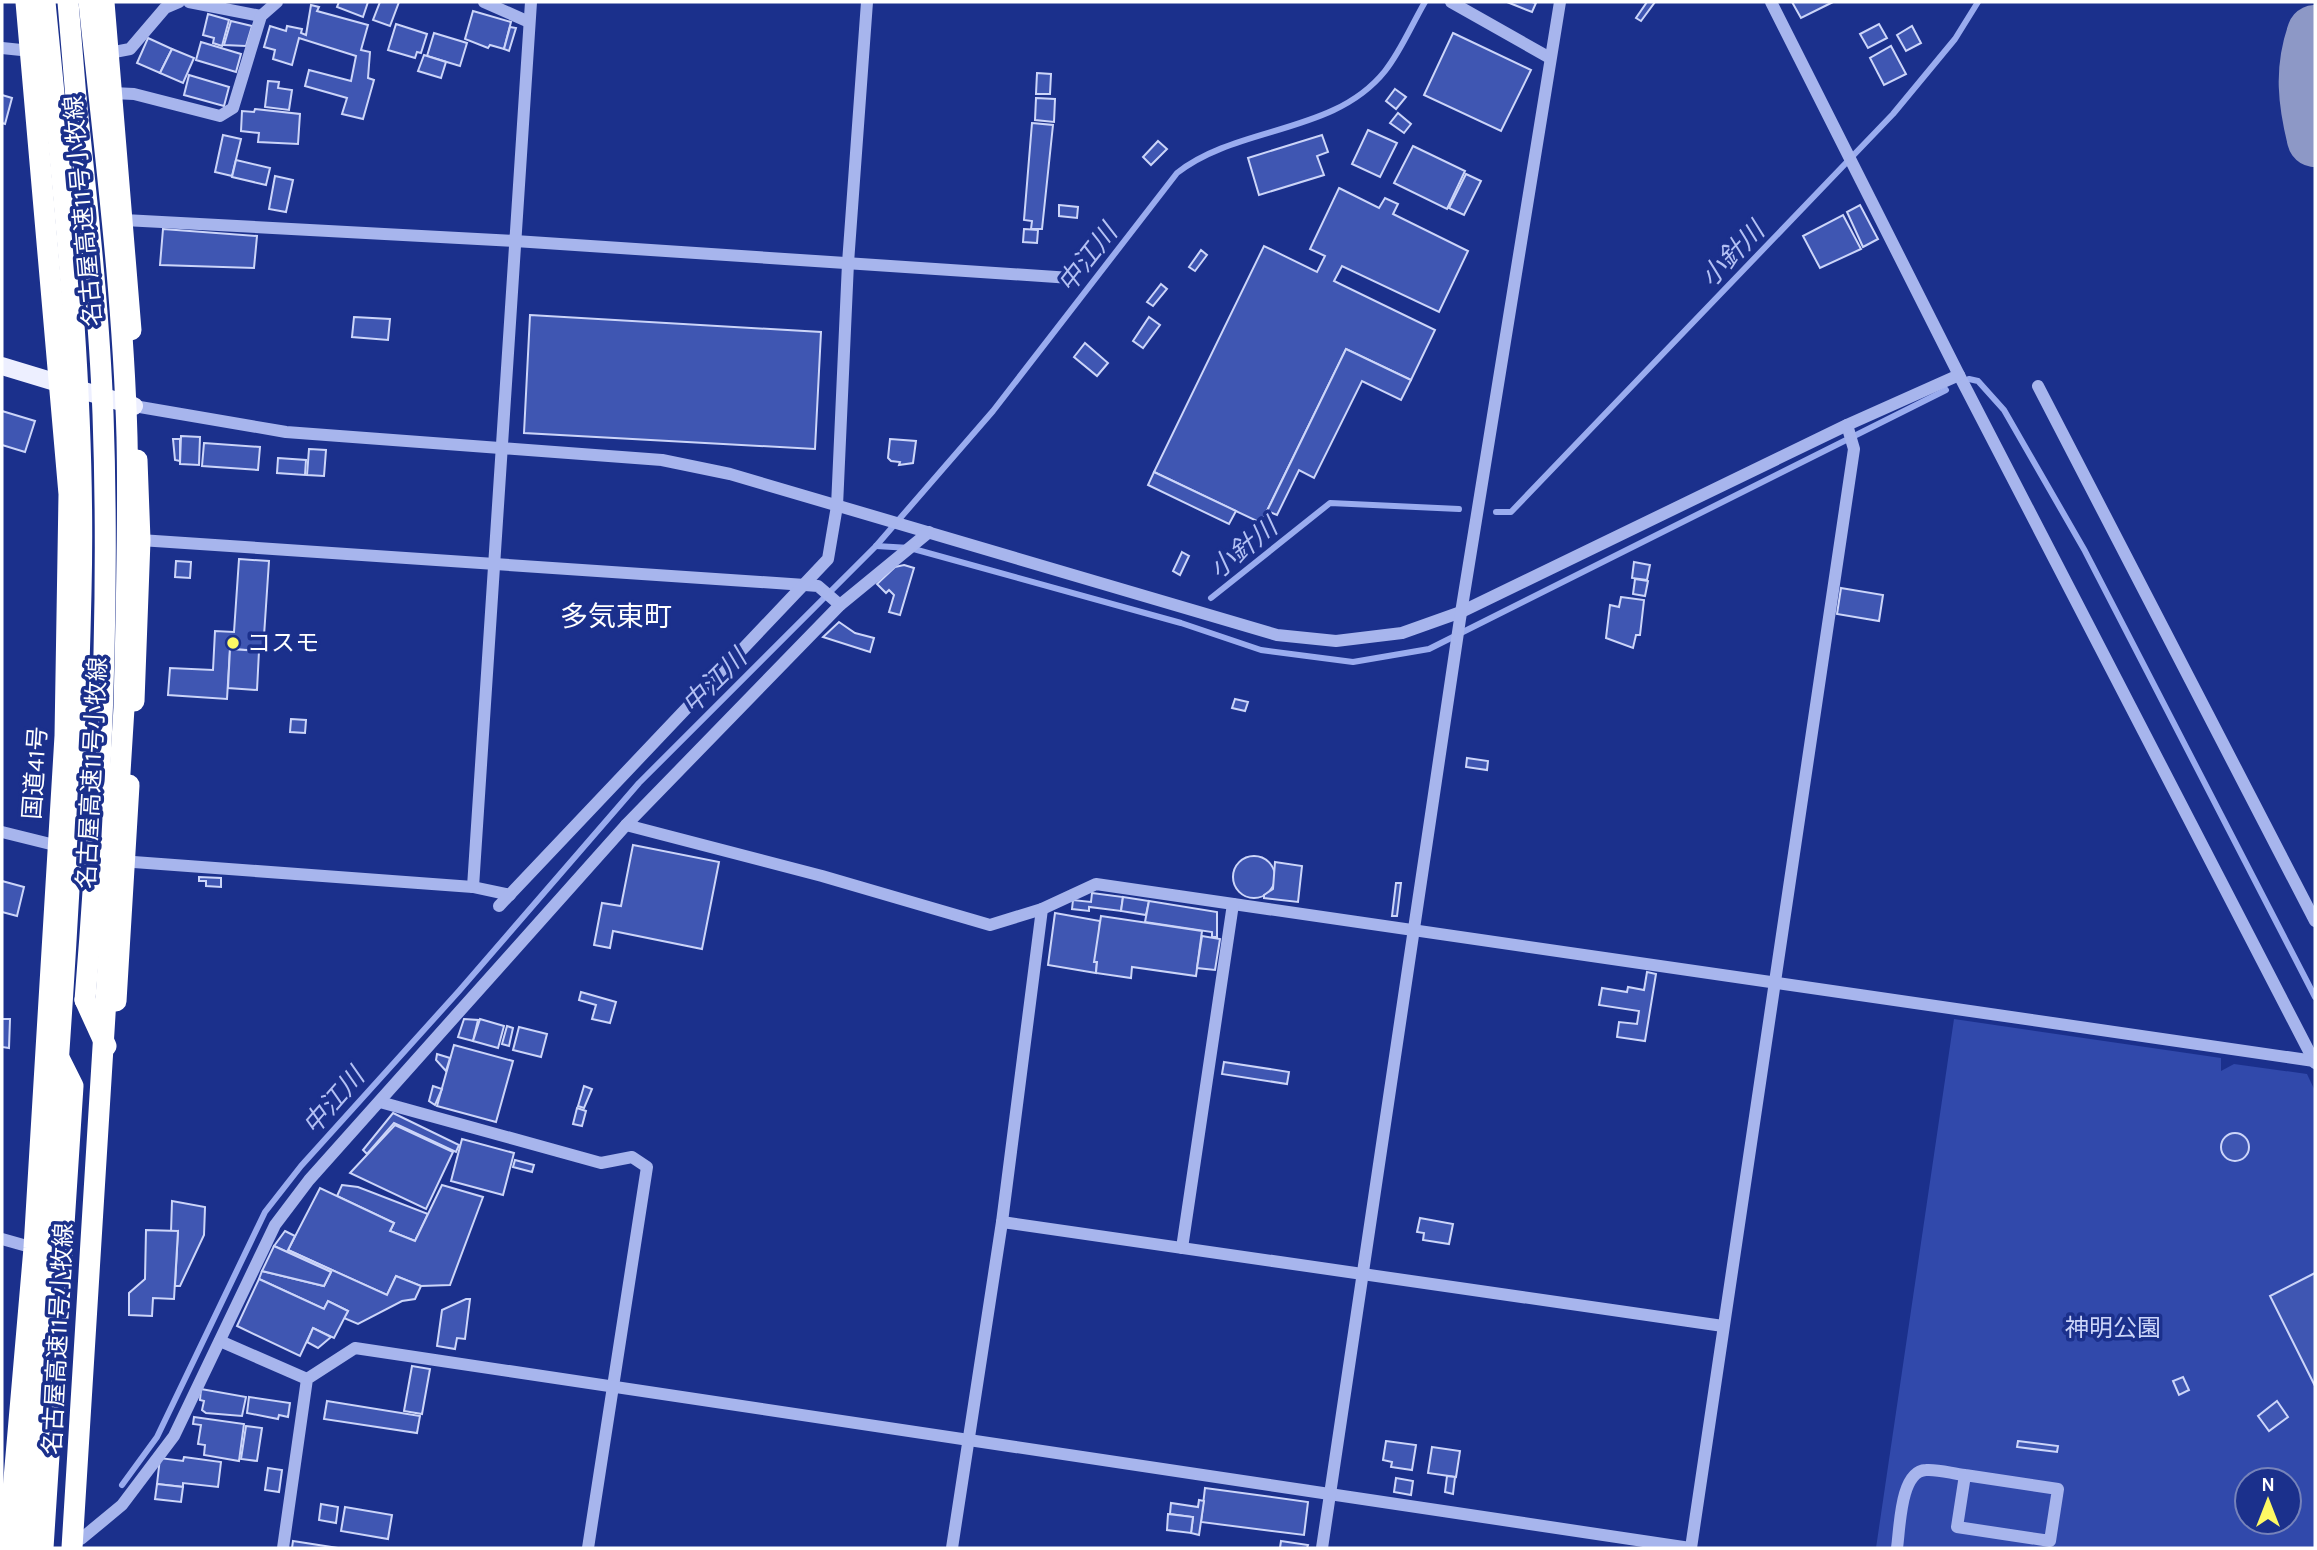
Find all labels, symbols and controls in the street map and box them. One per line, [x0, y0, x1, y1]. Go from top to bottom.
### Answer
street label: 名古屋高速11号小牧線 [59, 94, 107, 328]
water label: 小針川 [1694, 213, 1773, 293]
water label: 中江川 [1051, 216, 1125, 299]
water label: 小針川 [1203, 510, 1286, 585]
district label: 多気東町 [560, 600, 672, 633]
place label: コスモ [247, 629, 319, 657]
marker: コスモ [225, 635, 241, 651]
water label: 中江川 [676, 641, 755, 720]
street label: 名古屋高速11号小牧線 [72, 656, 112, 890]
street label: 国道41号 [18, 725, 52, 821]
water label: 中江川 [296, 1059, 373, 1141]
street label: 名古屋高速11号小牧線 [38, 1222, 78, 1456]
park label: 神明公園 [2065, 1314, 2161, 1342]
north arrow [2233, 1466, 2303, 1536]
text: N [2261, 1474, 2275, 1496]

